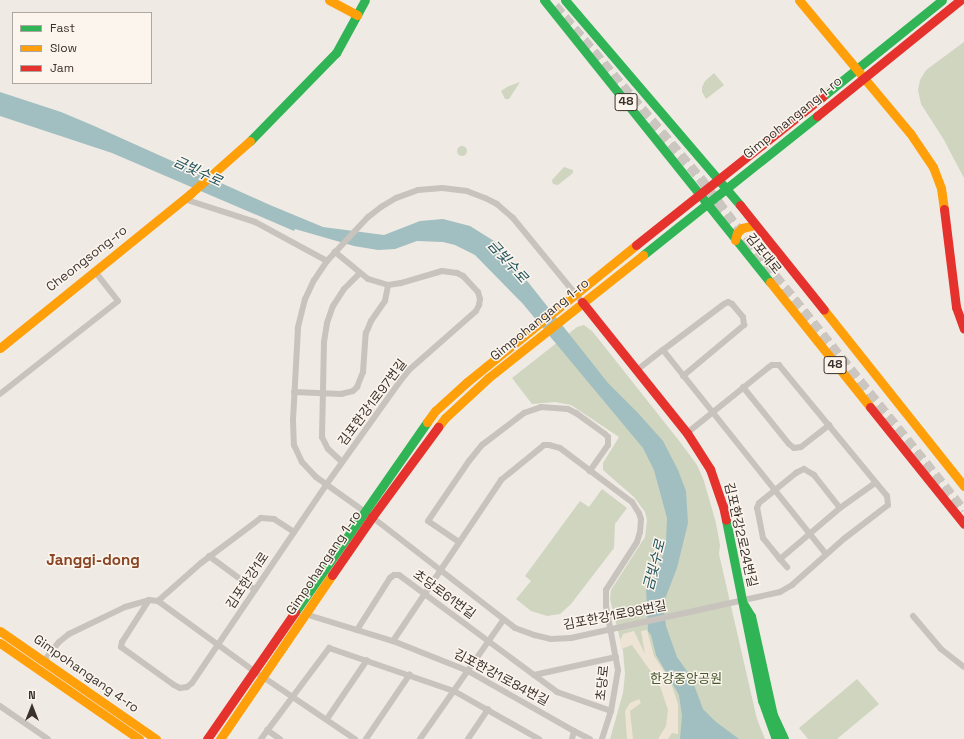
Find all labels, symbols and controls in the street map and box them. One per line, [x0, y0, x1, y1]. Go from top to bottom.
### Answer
legend [12, 12, 152, 84]
text: Fast [50, 20, 75, 36]
text: Slow [50, 40, 77, 56]
text: Jam [50, 60, 74, 76]
street label: Gimpohangang 1-ro [741, 73, 845, 163]
road number: 48 [614, 92, 638, 112]
water label: 금빛수로 [171, 153, 225, 189]
street label: Cheongsong-ro [44, 223, 130, 295]
street label: 김포대로 [742, 231, 784, 277]
water label: 금빛수로 [485, 236, 531, 286]
street label: Gimpohangang 1-ro [488, 275, 592, 365]
road number: 48 [823, 355, 847, 375]
street label: 김포한강1로97번길 [335, 357, 411, 449]
street label: 김포한강2로24번길 [720, 481, 760, 589]
street label: Gimpohangang 1-ro [283, 508, 365, 618]
water label: 금빛수로 [640, 538, 668, 592]
street label: 김포한강1로 [223, 550, 273, 612]
district label: Janggi-dong [46, 551, 140, 569]
street label: 초당로61번길 [410, 567, 478, 623]
street label: 김포한강1로98번길 [562, 598, 668, 634]
street label: Gimpohangang 4-ro [30, 632, 142, 716]
street label: 김포한강1로84번길 [451, 646, 551, 710]
street label: 초당로 [593, 664, 613, 702]
park label: 한강중앙공원 [650, 671, 722, 687]
north arrow [12, 687, 52, 727]
text: N [28, 688, 36, 702]

